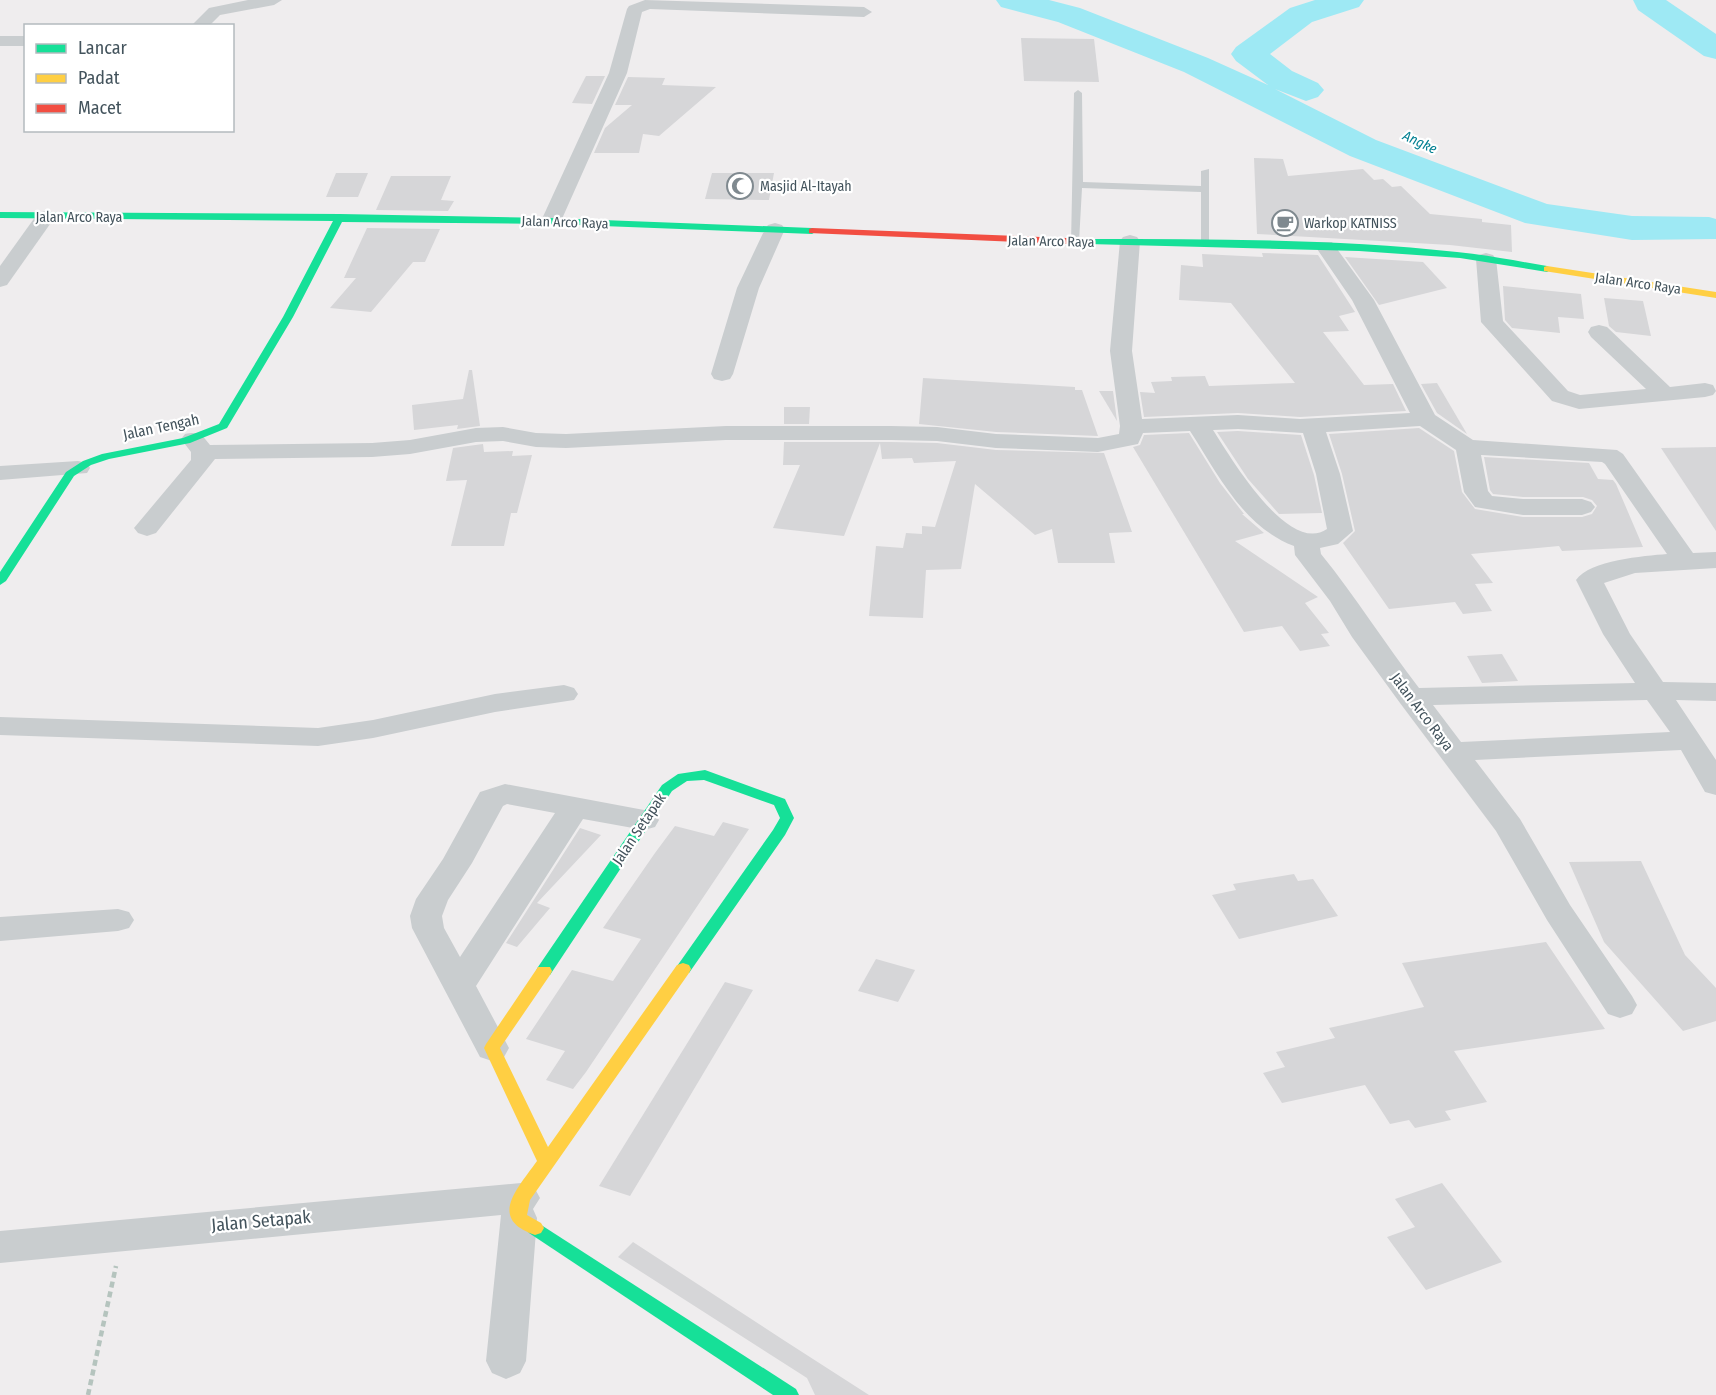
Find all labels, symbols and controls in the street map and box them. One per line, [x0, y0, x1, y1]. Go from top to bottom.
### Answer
legend [24, 24, 234, 132]
text: Lancar [78, 37, 127, 59]
text: Padat [78, 67, 120, 89]
text: Macet [78, 97, 122, 119]
water label: Angke [1399, 127, 1440, 158]
mosque icon: Masjid Al-Itayah [725, 171, 755, 201]
place label: Masjid Al-Itayah [760, 178, 852, 195]
cafe icon: Warkop KATNISS [1270, 208, 1300, 238]
street label: Jalan Arco Raya [36, 209, 123, 226]
street label: Jalan Arco Raya [521, 212, 609, 233]
place label: Warkop KATNISS [1304, 215, 1397, 232]
street label: Jalan Arco Raya [1007, 232, 1095, 251]
street label: Jalan Arco Raya [1594, 269, 1682, 298]
street label: Jalan Tengah [121, 410, 201, 444]
street label: Jalan Arco Raya [1387, 669, 1457, 755]
street label: Jalan Setapak [608, 789, 670, 869]
street label: Jalan Setapak [210, 1206, 312, 1236]

